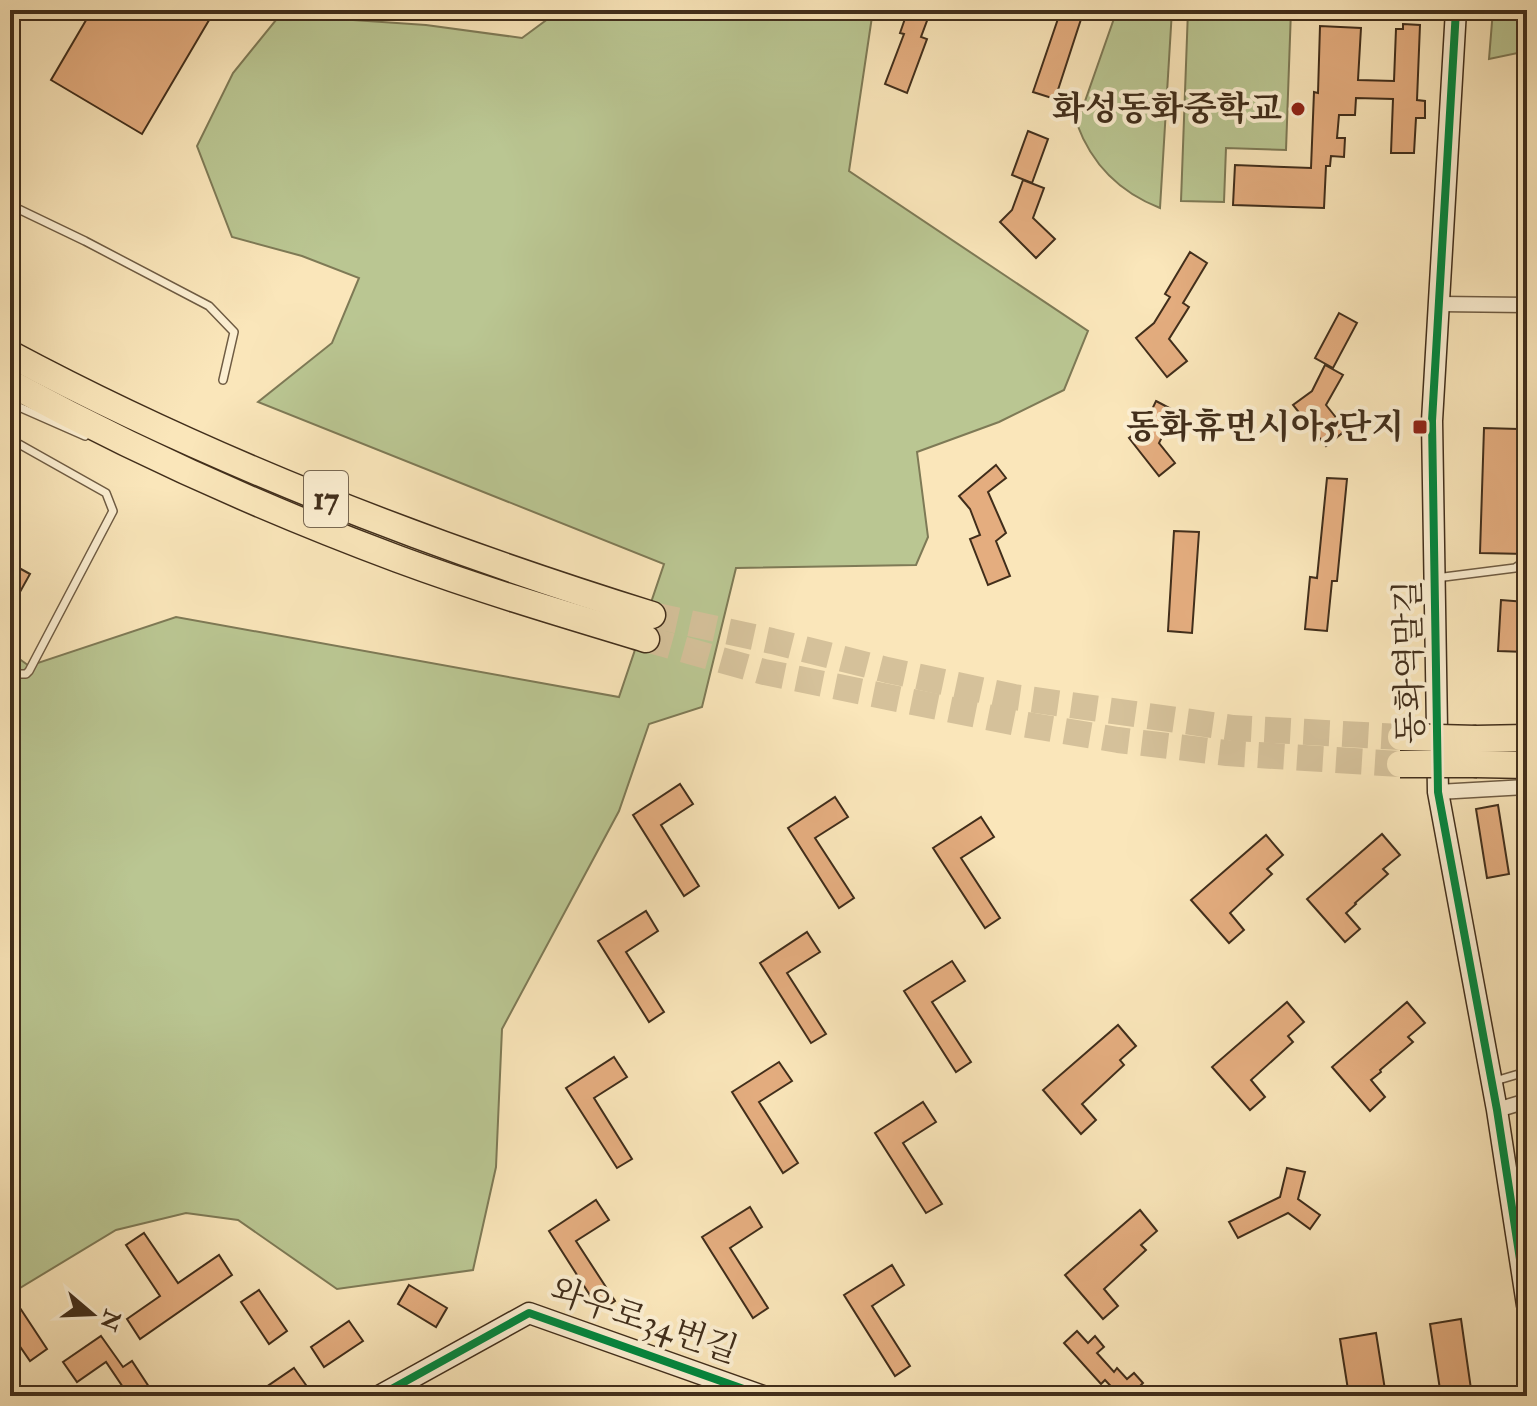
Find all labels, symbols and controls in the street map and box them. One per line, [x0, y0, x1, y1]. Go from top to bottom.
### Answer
place label: 화성동화중학교 [1052, 88, 1282, 131]
marker: 화성동화중학교 [1289, 100, 1307, 118]
place label: 동화휴먼시아5단지 [1126, 406, 1404, 449]
marker: 동화휴먼시아5단지 [1411, 418, 1429, 436]
road number: 17 [304, 471, 348, 527]
street label: 동화역말길 [1387, 580, 1433, 744]
street label: 와우로34번길 [545, 1269, 743, 1373]
north arrow [52, 1274, 132, 1354]
text: N [93, 1305, 127, 1334]

